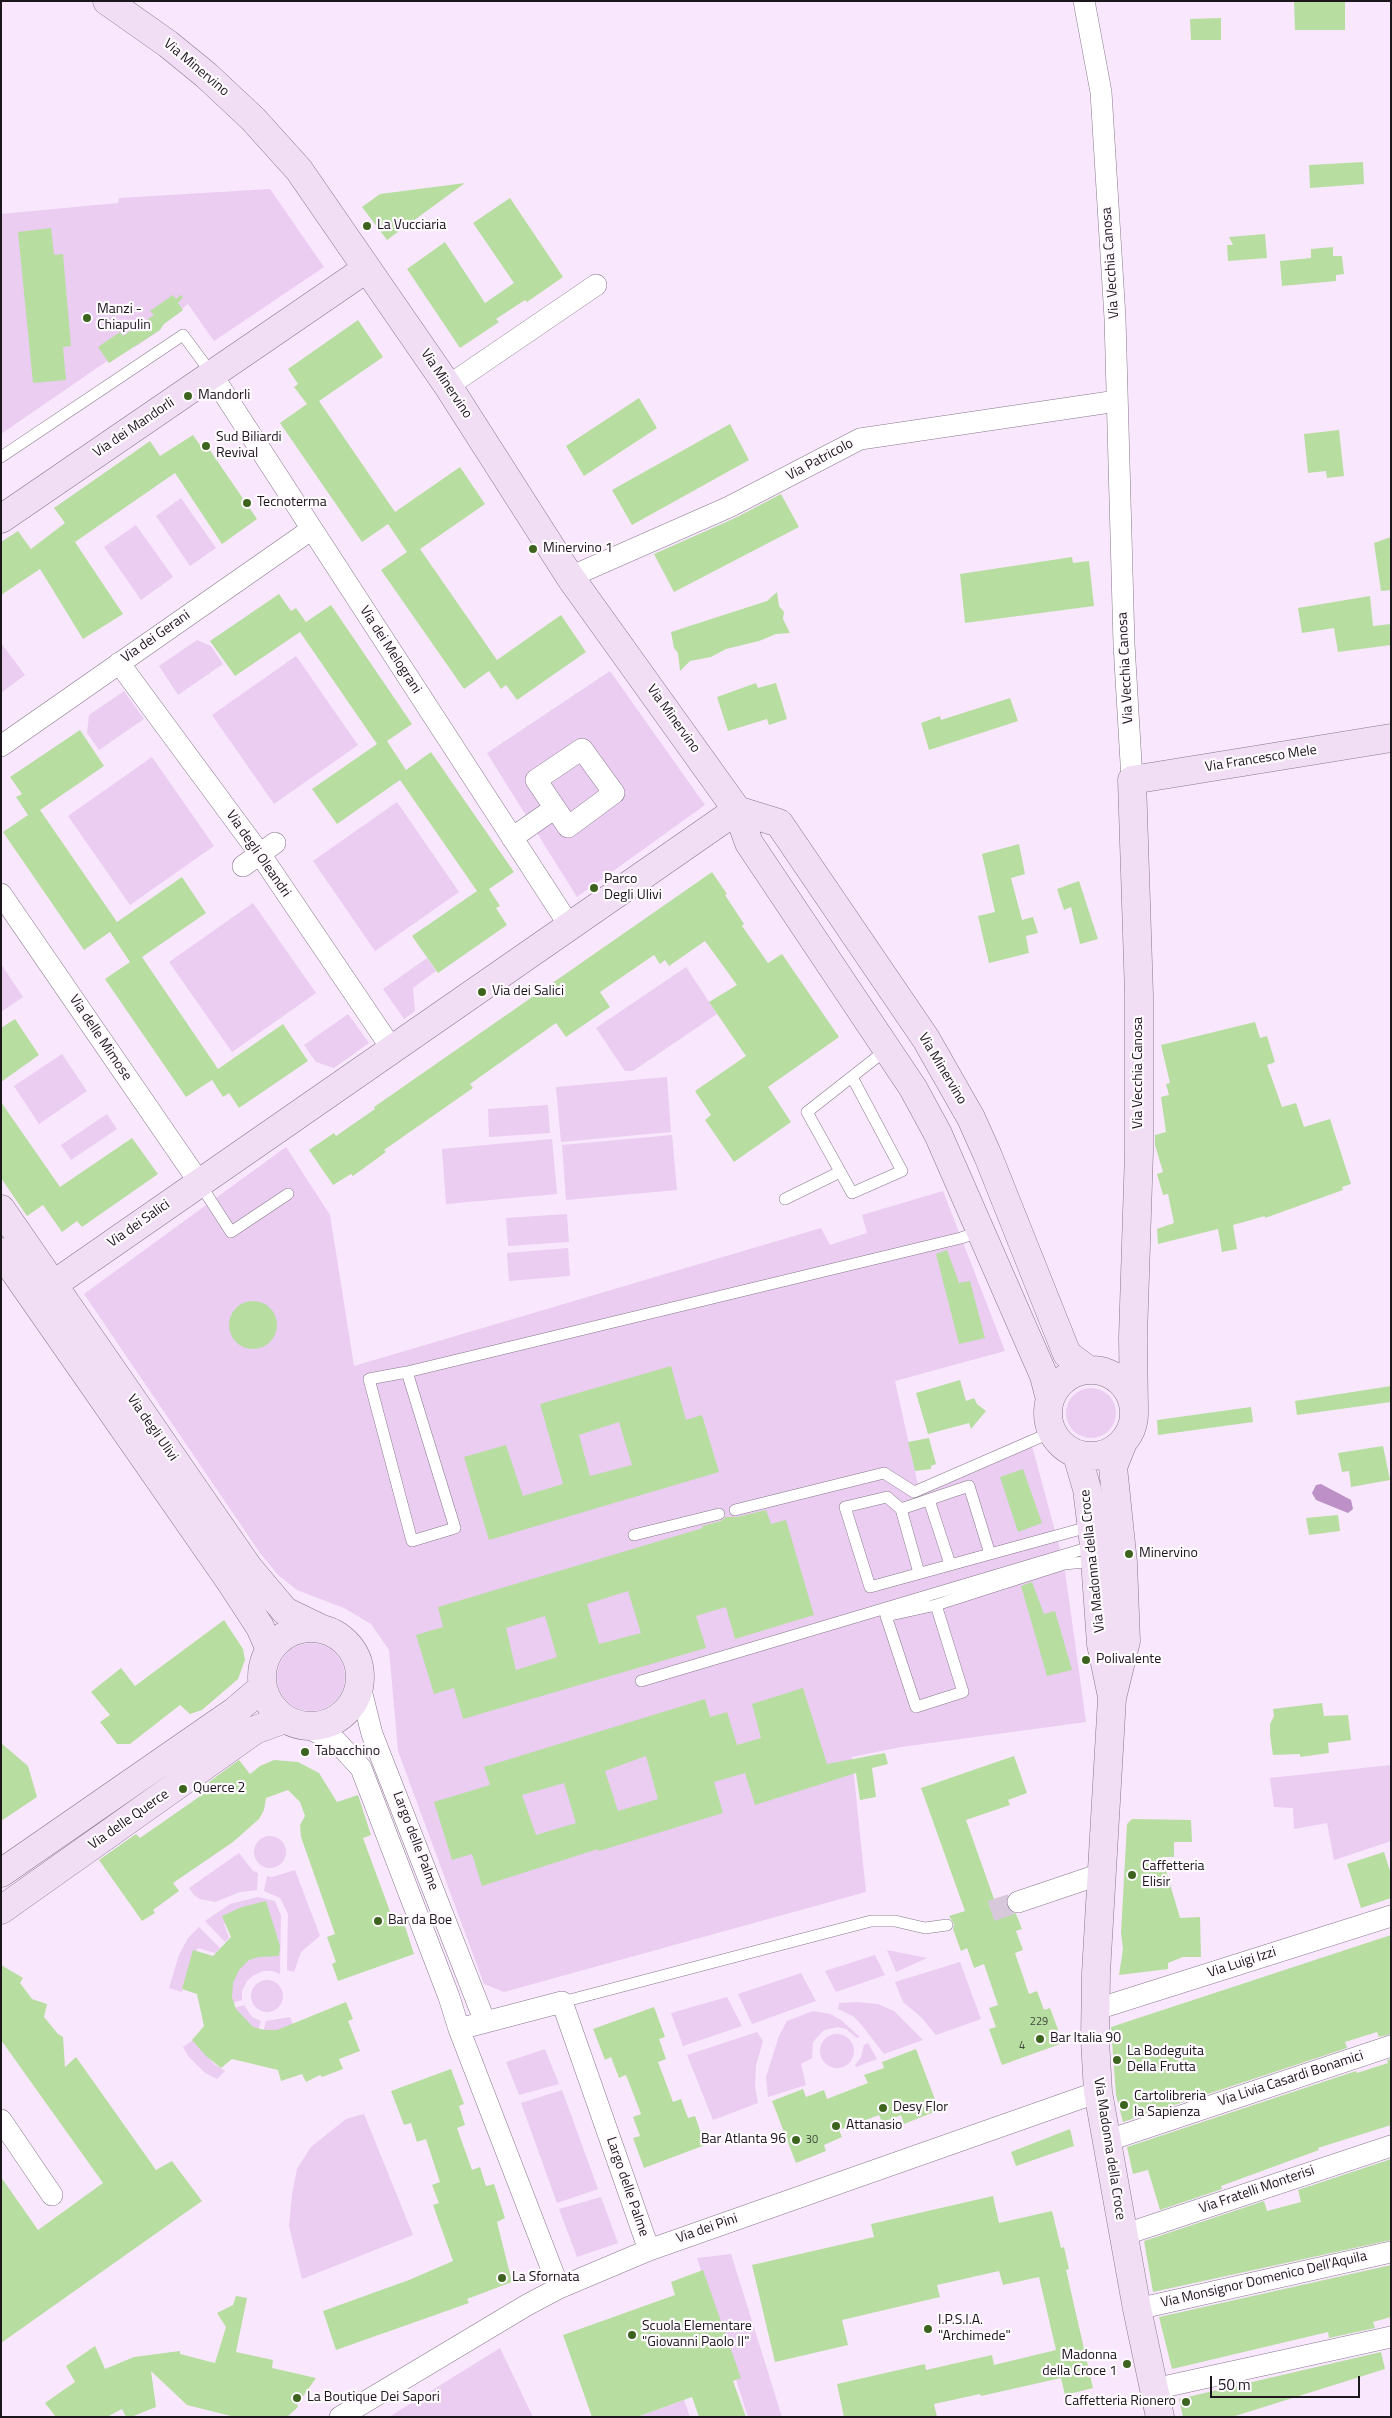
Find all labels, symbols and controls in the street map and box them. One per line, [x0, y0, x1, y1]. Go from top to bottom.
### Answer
street label: Via Minervino [160, 36, 232, 100]
street label: Via Vecchia Canosa [1099, 207, 1123, 319]
place label: La Vucciaria [377, 218, 446, 234]
marker: La Vucciaria [361, 220, 373, 232]
place label: Manzi - Chiapulin [97, 302, 151, 334]
marker: Manzi - Chiapulin [81, 312, 93, 324]
street label: Via Minervino [417, 346, 475, 422]
place label: Mandorli [198, 388, 250, 404]
marker: Mandorli [182, 390, 194, 402]
street label: Via dei Mandorli [90, 395, 178, 461]
place label: Sud Biliardi Revival [216, 430, 282, 462]
street label: Via Patricolo [784, 435, 856, 485]
marker: Sud Biliardi Revival [200, 440, 212, 452]
place label: Tecnoterma [257, 495, 327, 511]
marker: Tecnoterma [241, 497, 253, 509]
place label: Minervino 1 [543, 541, 613, 557]
marker: Minervino 1 [527, 543, 539, 555]
street label: Via dei Melograni [355, 603, 425, 697]
street label: Via dei Gerani [118, 607, 194, 667]
street label: Via Vecchia Canosa [1115, 612, 1137, 724]
street label: Via Minervino [643, 682, 703, 756]
street label: Via Francesco Mele [1204, 742, 1318, 776]
street label: Via degli Oleandri [222, 808, 294, 900]
place label: Parco Degli Ulivi [604, 872, 662, 904]
marker: Parco Degli Ulivi [588, 882, 600, 894]
place label: Via dei Salici [492, 984, 564, 1000]
marker: Via dei Salici [476, 986, 488, 998]
street label: Via delle Mimose [65, 992, 135, 1084]
street label: Via Vecchia Canosa [1131, 1017, 1147, 1129]
street label: Via Minervino [914, 1030, 970, 1108]
street label: Via dei Salici [105, 1196, 173, 1252]
street label: Via degli Ulivi [123, 1391, 181, 1465]
street label: Via Madonna della Croce [1077, 1489, 1109, 1633]
place label: Minervino [1139, 1546, 1198, 1562]
marker: Minervino [1123, 1548, 1135, 1560]
place label: Polivalente [1096, 1652, 1161, 1668]
marker: Polivalente [1080, 1654, 1092, 1666]
place label: Tabacchino [315, 1744, 380, 1760]
marker: Tabacchino [299, 1746, 311, 1758]
place label: Querce 2 [193, 1781, 245, 1797]
marker: Querce 2 [177, 1783, 189, 1795]
street label: Via delle Querce [86, 1786, 172, 1854]
street label: Largo delle Palme [388, 1789, 442, 1893]
place label: Caffetteria Elisir [1142, 1859, 1205, 1891]
marker: Caffetteria Elisir [1126, 1869, 1138, 1881]
place label: Bar da Boe [388, 1913, 452, 1929]
marker: Bar da Boe [372, 1915, 384, 1927]
street label: Via Luigi Izzi [1206, 1944, 1278, 1982]
house number: 229 [1030, 2015, 1048, 2029]
place label: Bar Italia 90 [1050, 2031, 1121, 2047]
marker: Bar Italia 90 [1034, 2033, 1046, 2045]
house number: 4 [1019, 2039, 1025, 2053]
place label: La Bodeguita Della Frutta [1127, 2044, 1204, 2076]
street label: Via Livia Casardi Bonamici [1216, 2048, 1366, 2110]
marker: La Bodeguita Della Frutta [1111, 2054, 1123, 2066]
street label: Via Madonna della Croce [1089, 2077, 1129, 2221]
place label: Cartolibreria la Sapienza [1134, 2089, 1206, 2122]
marker: Cartolibreria la Sapienza [1118, 2099, 1130, 2111]
place label: Desy Flor [893, 2100, 948, 2116]
marker: Desy Flor [877, 2102, 889, 2114]
place label: Attanasio [846, 2118, 902, 2134]
marker: Attanasio [830, 2120, 842, 2132]
place label: Bar Atlanta 96 [701, 2132, 786, 2148]
house number: 30 [806, 2133, 818, 2147]
marker: Bar Atlanta 96 [790, 2134, 802, 2146]
street label: Largo delle Palme [602, 2135, 652, 2239]
street label: Via Fratelli Monterisi [1197, 2162, 1317, 2218]
street label: Via dei Pini [674, 2211, 740, 2247]
street label: Via Monsignor Domenico Dell'Aquila [1159, 2248, 1369, 2312]
place label: La Sfornata [512, 2270, 579, 2286]
marker: La Sfornata [496, 2272, 508, 2284]
place label: I.P.S.I.A. "Archimede" [938, 2313, 1011, 2346]
place label: Scuola Elementare "Giovanni Paolo II" [642, 2319, 752, 2352]
marker: I.P.S.I.A. "Archimede" [922, 2323, 934, 2335]
marker: Scuola Elementare "Giovanni Paolo II" [626, 2329, 638, 2341]
place label: Madonna della Croce 1 [1042, 2348, 1117, 2380]
marker: Madonna della Croce 1 [1121, 2358, 1133, 2370]
scale bar [1212, 2366, 1362, 2398]
text: 50 m [1218, 2373, 1251, 2396]
place label: La Boutique Dei Sapori [307, 2390, 440, 2406]
marker: La Boutique Dei Sapori [291, 2392, 303, 2404]
place label: Caffetteria Rionero [1065, 2394, 1176, 2410]
marker: Caffetteria Rionero [1180, 2396, 1192, 2408]

